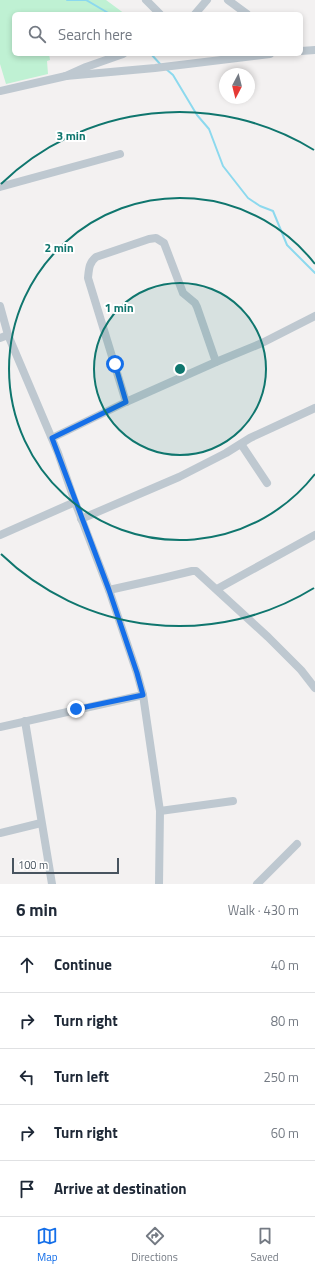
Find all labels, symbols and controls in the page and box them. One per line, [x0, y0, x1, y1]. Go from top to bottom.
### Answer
search box [12, 12, 303, 56]
icon: search [26, 23, 48, 45]
text: Search here [58, 23, 132, 46]
north arrow [219, 68, 255, 104]
text: 3 min [56, 126, 86, 145]
text: 2 min [44, 238, 74, 257]
text: 1 min [104, 298, 134, 317]
route start [106, 355, 124, 373]
centre of rings [173, 362, 187, 376]
route end [67, 700, 85, 718]
scale bar [12, 856, 119, 875]
text: 100 m [18, 857, 48, 873]
text: 6 min [16, 897, 57, 923]
text: Walk · 430 m [228, 900, 299, 920]
text: Continue [54, 953, 112, 976]
icon: ahead [16, 954, 38, 976]
text: 40 m [271, 955, 299, 975]
text: Turn right [54, 1009, 118, 1032]
icon: right [16, 1010, 38, 1032]
text: 80 m [271, 1011, 299, 1031]
text: Turn left [54, 1065, 109, 1088]
icon: left [16, 1066, 38, 1088]
text: 250 m [263, 1067, 299, 1087]
text: Turn right [54, 1121, 118, 1144]
icon: right [16, 1122, 38, 1144]
text: 60 m [271, 1123, 299, 1143]
text: Arrive at destination [54, 1177, 187, 1200]
icon: arrive [16, 1178, 38, 1200]
tab: Map [36, 1225, 58, 1265]
tab: Directions [131, 1225, 178, 1265]
tab: Saved [251, 1225, 279, 1265]

